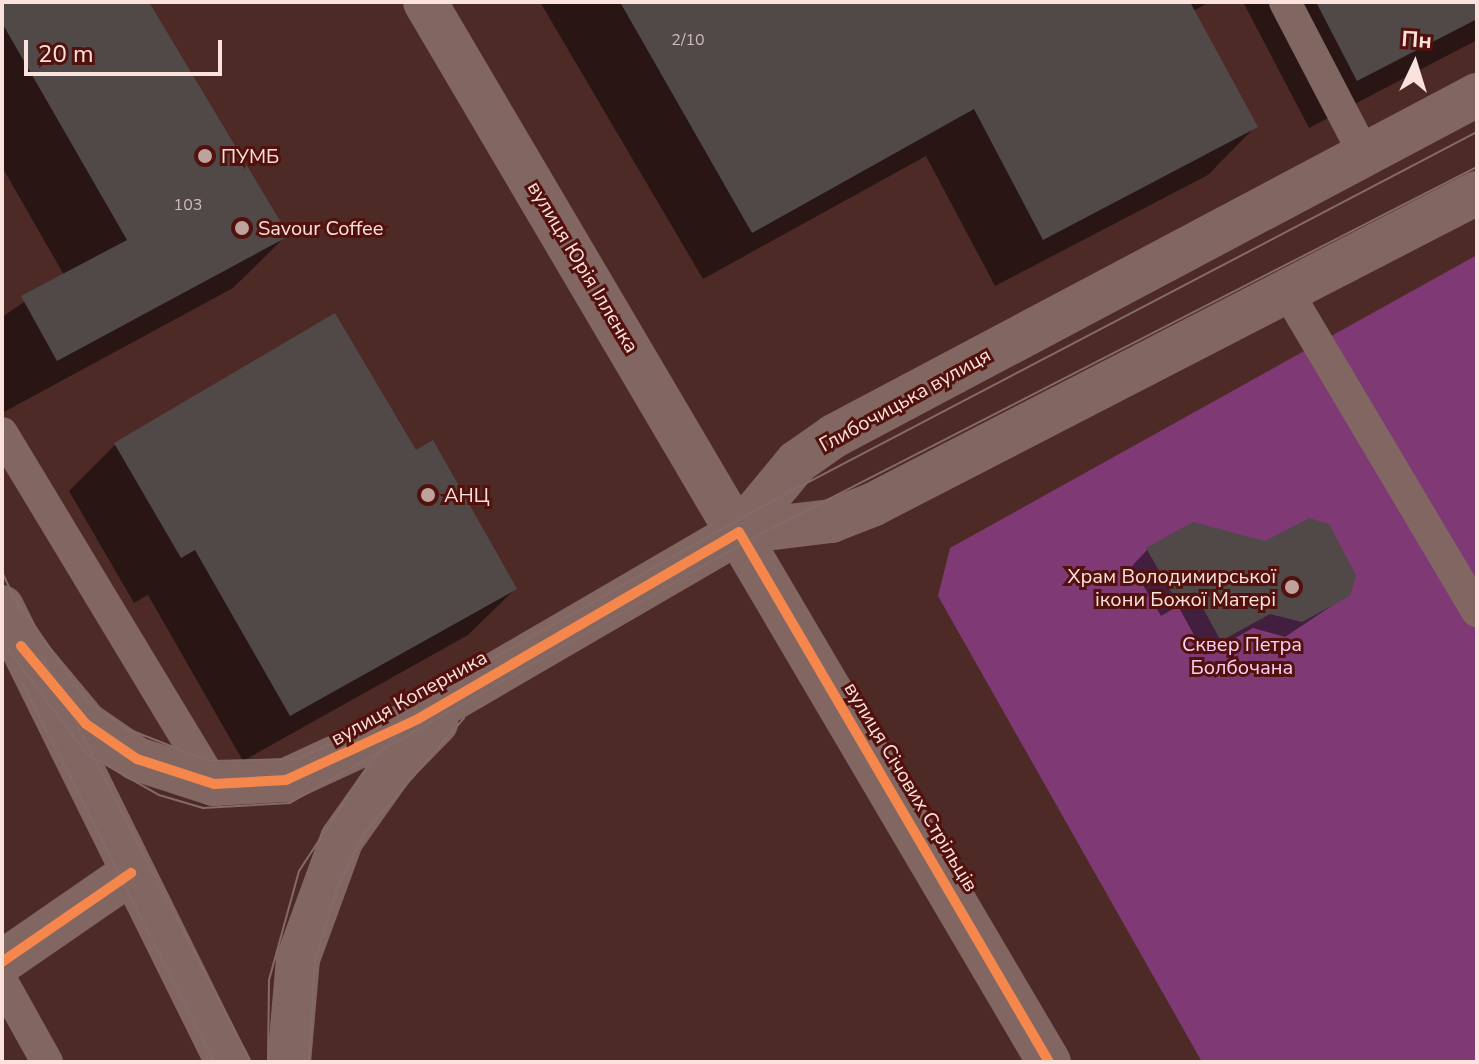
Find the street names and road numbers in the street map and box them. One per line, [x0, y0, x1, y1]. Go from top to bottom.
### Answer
street label: вулиця Юрія Іллєнка [522, 177, 644, 357]
street label: Глибочицька вулиця [815, 343, 995, 457]
street label: вулиця Коперника [327, 645, 491, 751]
street label: вулиця Січових Стрільців [839, 678, 983, 896]

